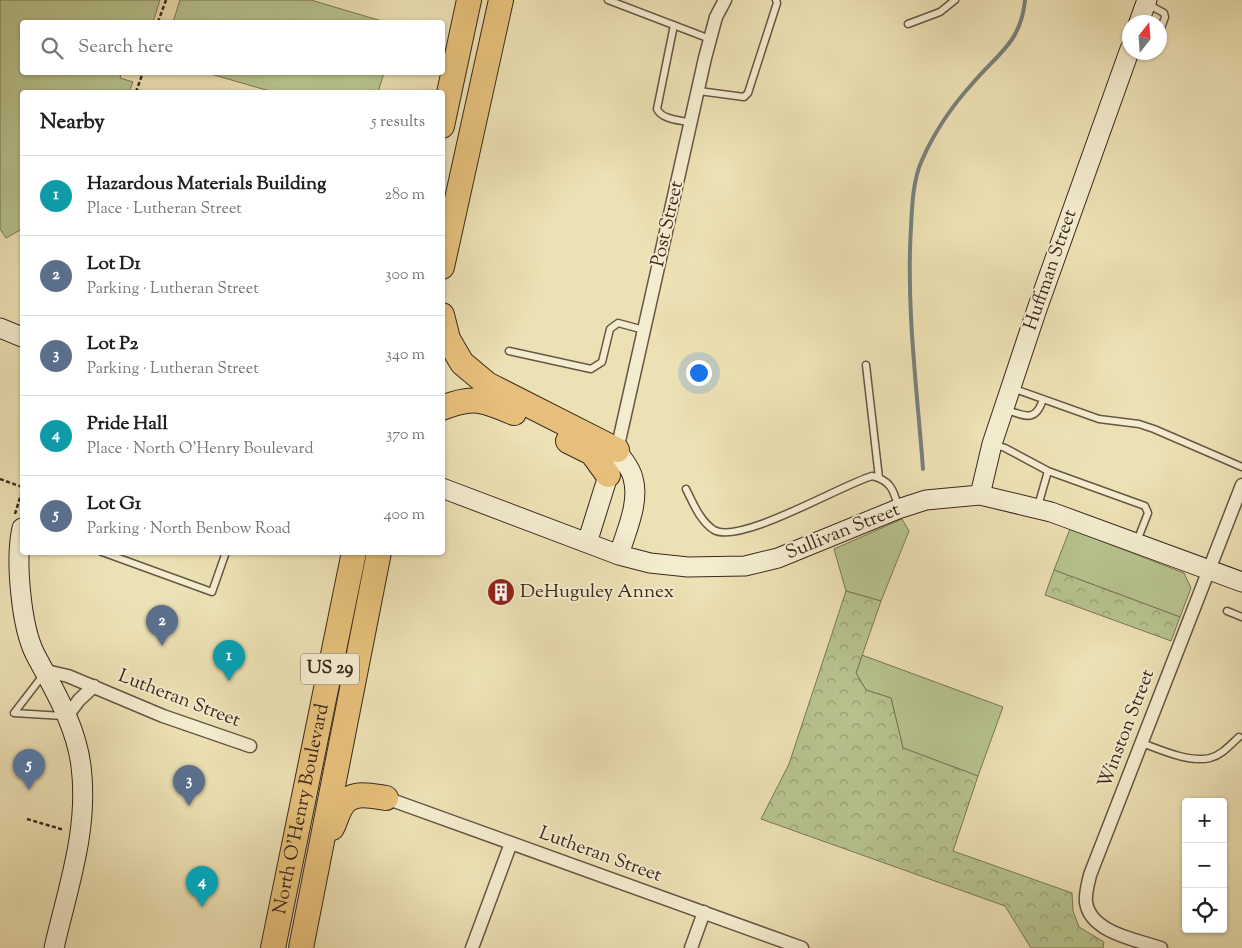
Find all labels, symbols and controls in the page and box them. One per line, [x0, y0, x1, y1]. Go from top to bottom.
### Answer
north arrow [1122, 15, 1167, 60]
search box [20, 20, 445, 75]
icon: search [38, 34, 66, 62]
text: Search here [78, 34, 173, 61]
text: Nearby [40, 108, 105, 138]
text: 5 results [371, 111, 425, 134]
text: Hazardous Materials Building [87, 171, 326, 198]
street label: Post Street [645, 178, 691, 270]
text: 1 [53, 184, 59, 207]
text: 280 m [384, 184, 425, 207]
text: Place · Lutheran Street [87, 198, 242, 221]
street label: Huffman Street [1018, 205, 1084, 334]
text: Lot D1 [87, 251, 141, 278]
text: 2 [52, 264, 60, 287]
text: 300 m [385, 264, 425, 287]
text: Parking · Lutheran Street [87, 278, 259, 301]
text: Lot P2 [87, 331, 138, 358]
text: 3 [53, 344, 59, 367]
text: 340 m [386, 344, 425, 367]
text: Parking · Lutheran Street [87, 358, 259, 381]
your location [686, 360, 712, 386]
text: Pride Hall [87, 411, 168, 438]
text: 4 [52, 424, 60, 447]
text: 370 m [386, 424, 425, 447]
text: Place · North O'Henry Boulevard [87, 438, 314, 461]
text: Lot G1 [87, 491, 141, 518]
street label: Sullivan Street [782, 497, 905, 567]
text: 5 [53, 504, 59, 527]
text: 400 m [384, 504, 425, 527]
text: Parking · North Benbow Road [87, 518, 291, 541]
building icon: DeHuguley Annex [486, 577, 516, 607]
place label: DeHuguley Annex [520, 579, 674, 606]
pin: 2 [146, 605, 178, 646]
pin: 1 [213, 640, 245, 681]
road number: US 29 [301, 654, 359, 684]
street label: Lutheran Street [114, 663, 244, 735]
street label: Winston Street [1092, 665, 1162, 792]
street label: North O'Henry Boulevard [267, 701, 336, 917]
pin: 5 [13, 749, 45, 790]
pin: 3 [173, 765, 205, 806]
map controls [1182, 798, 1227, 933]
button: + [1182, 798, 1227, 843]
street label: Lutheran Street [535, 820, 666, 890]
button: − [1182, 843, 1227, 888]
pin: 4 [186, 866, 218, 907]
button: locate [1182, 888, 1227, 933]

